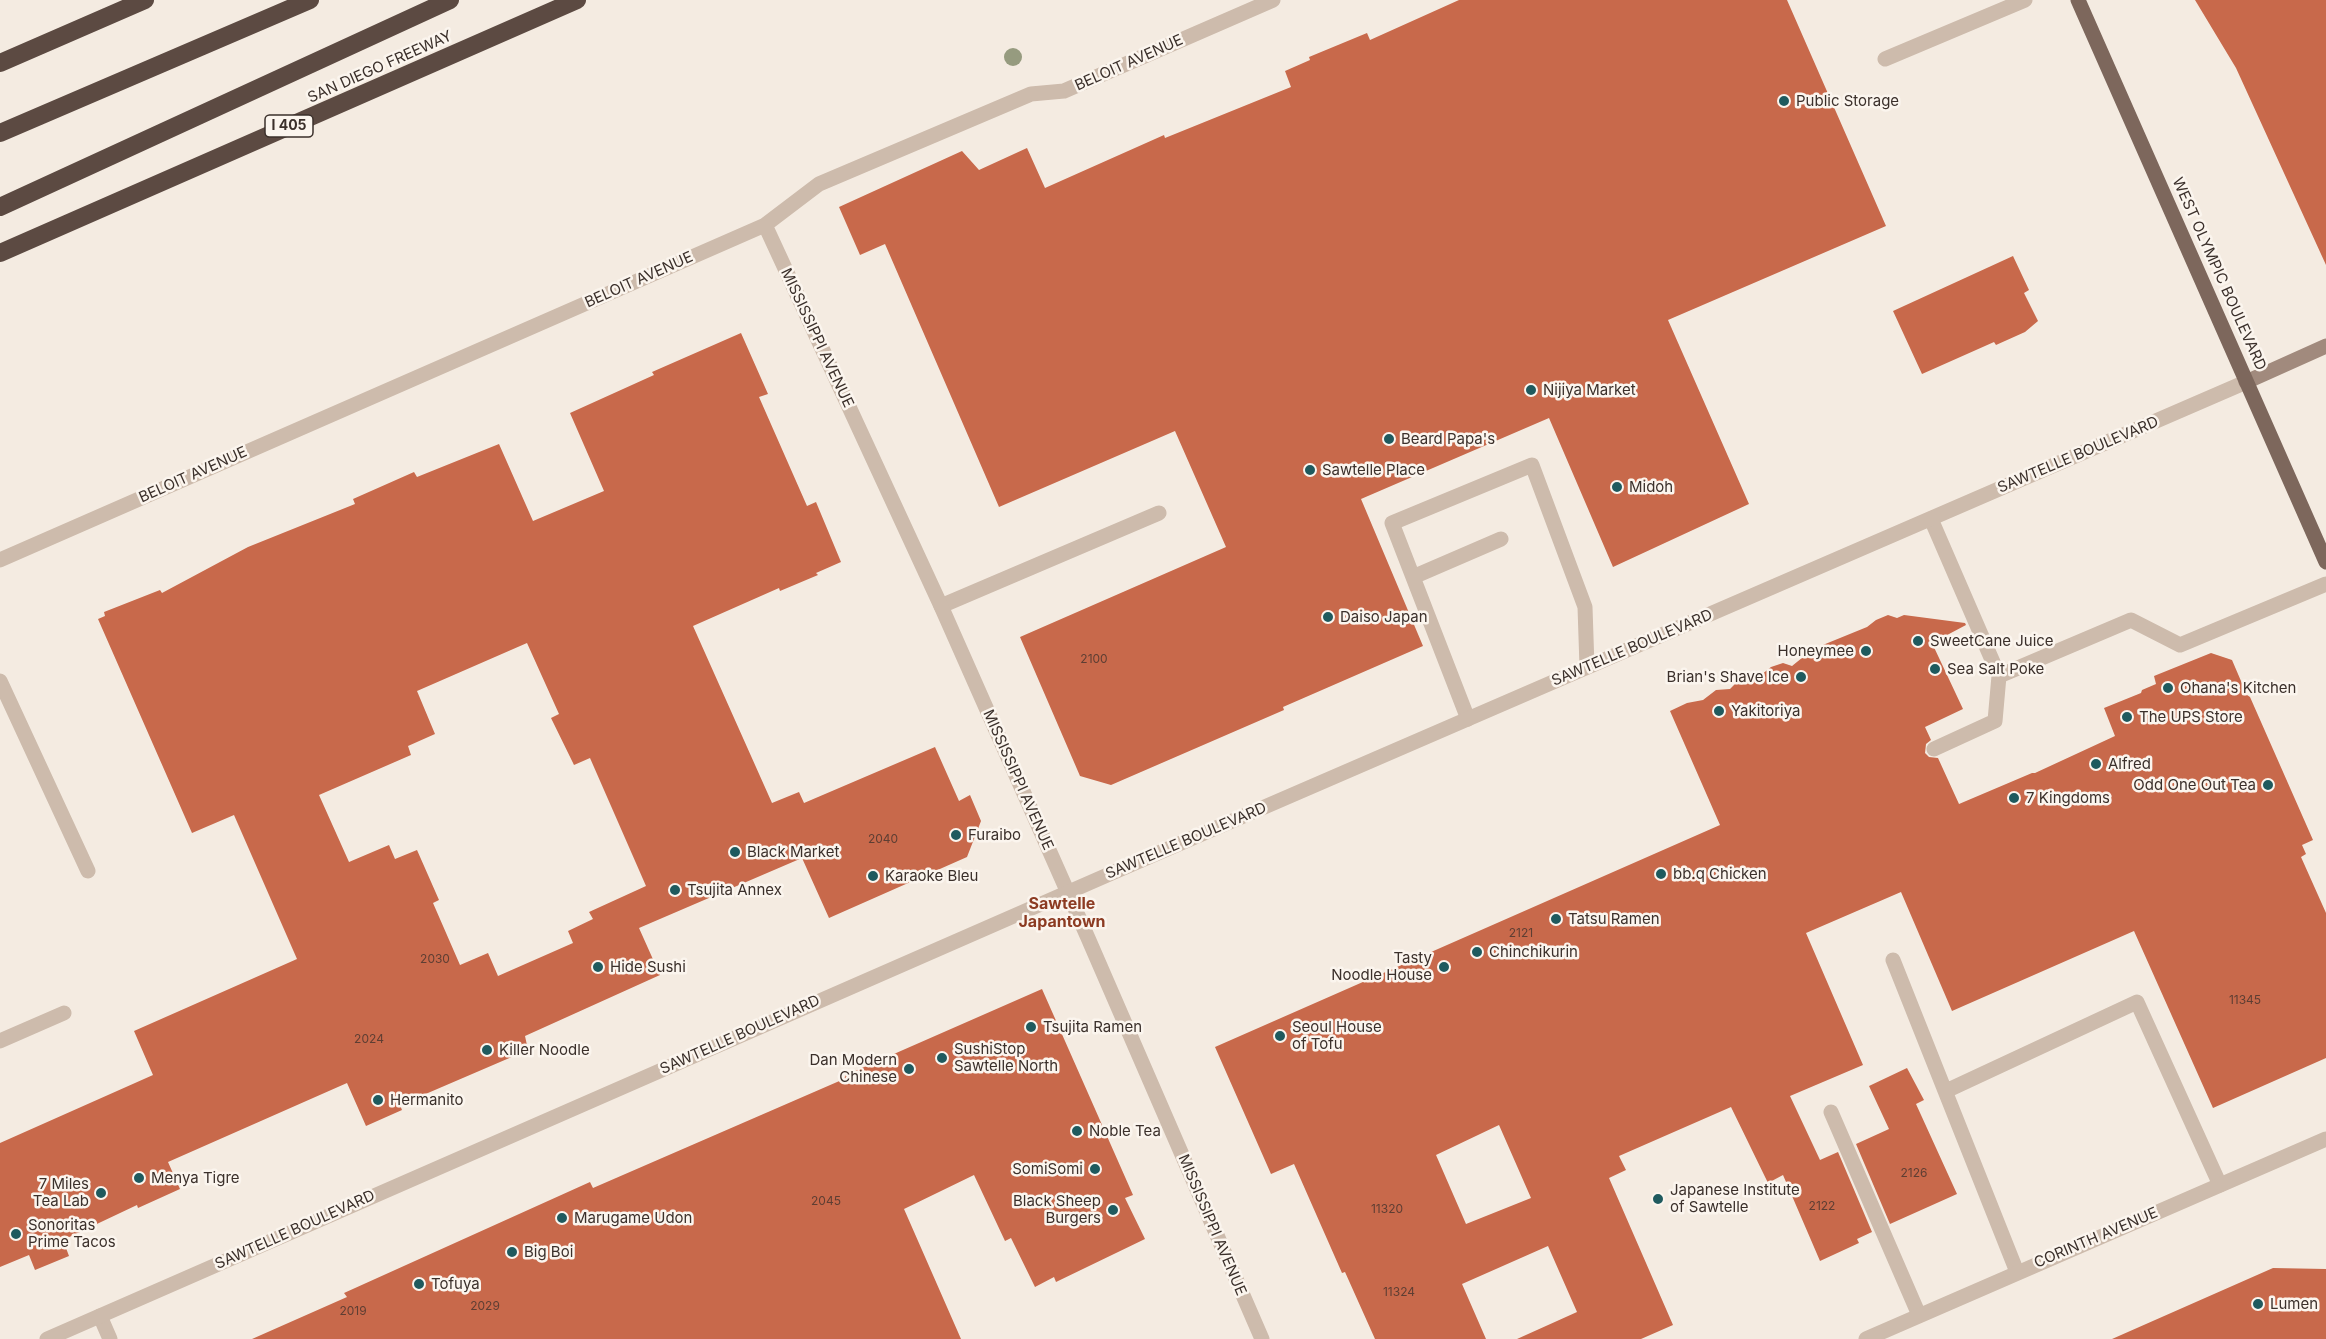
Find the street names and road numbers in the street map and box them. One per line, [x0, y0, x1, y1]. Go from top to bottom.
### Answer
street label: SAN DIEGO FREEWAY [305, 27, 455, 107]
street label: BELOIT AVENUE [1072, 31, 1186, 95]
road number: I 405 [265, 115, 313, 137]
street label: WEST OLYMPIC BOULEVARD [2168, 175, 2270, 373]
street label: BELOIT AVENUE [582, 248, 696, 312]
street label: MISSISSIPPI AVENUE [777, 265, 857, 411]
street label: SAWTELLE BOULEVARD [1995, 413, 2161, 497]
street label: BELOIT AVENUE [136, 443, 250, 507]
street label: SAWTELLE BOULEVARD [1549, 606, 1715, 690]
street label: MISSISSIPPI AVENUE [979, 707, 1057, 853]
street label: SAWTELLE BOULEVARD [1103, 799, 1269, 883]
street label: SAWTELLE BOULEVARD [657, 992, 823, 1078]
street label: MISSISSIPPI AVENUE [1174, 1152, 1250, 1298]
street label: SAWTELLE BOULEVARD [212, 1187, 378, 1273]
street label: CORINTH AVENUE [2031, 1204, 2161, 1272]

